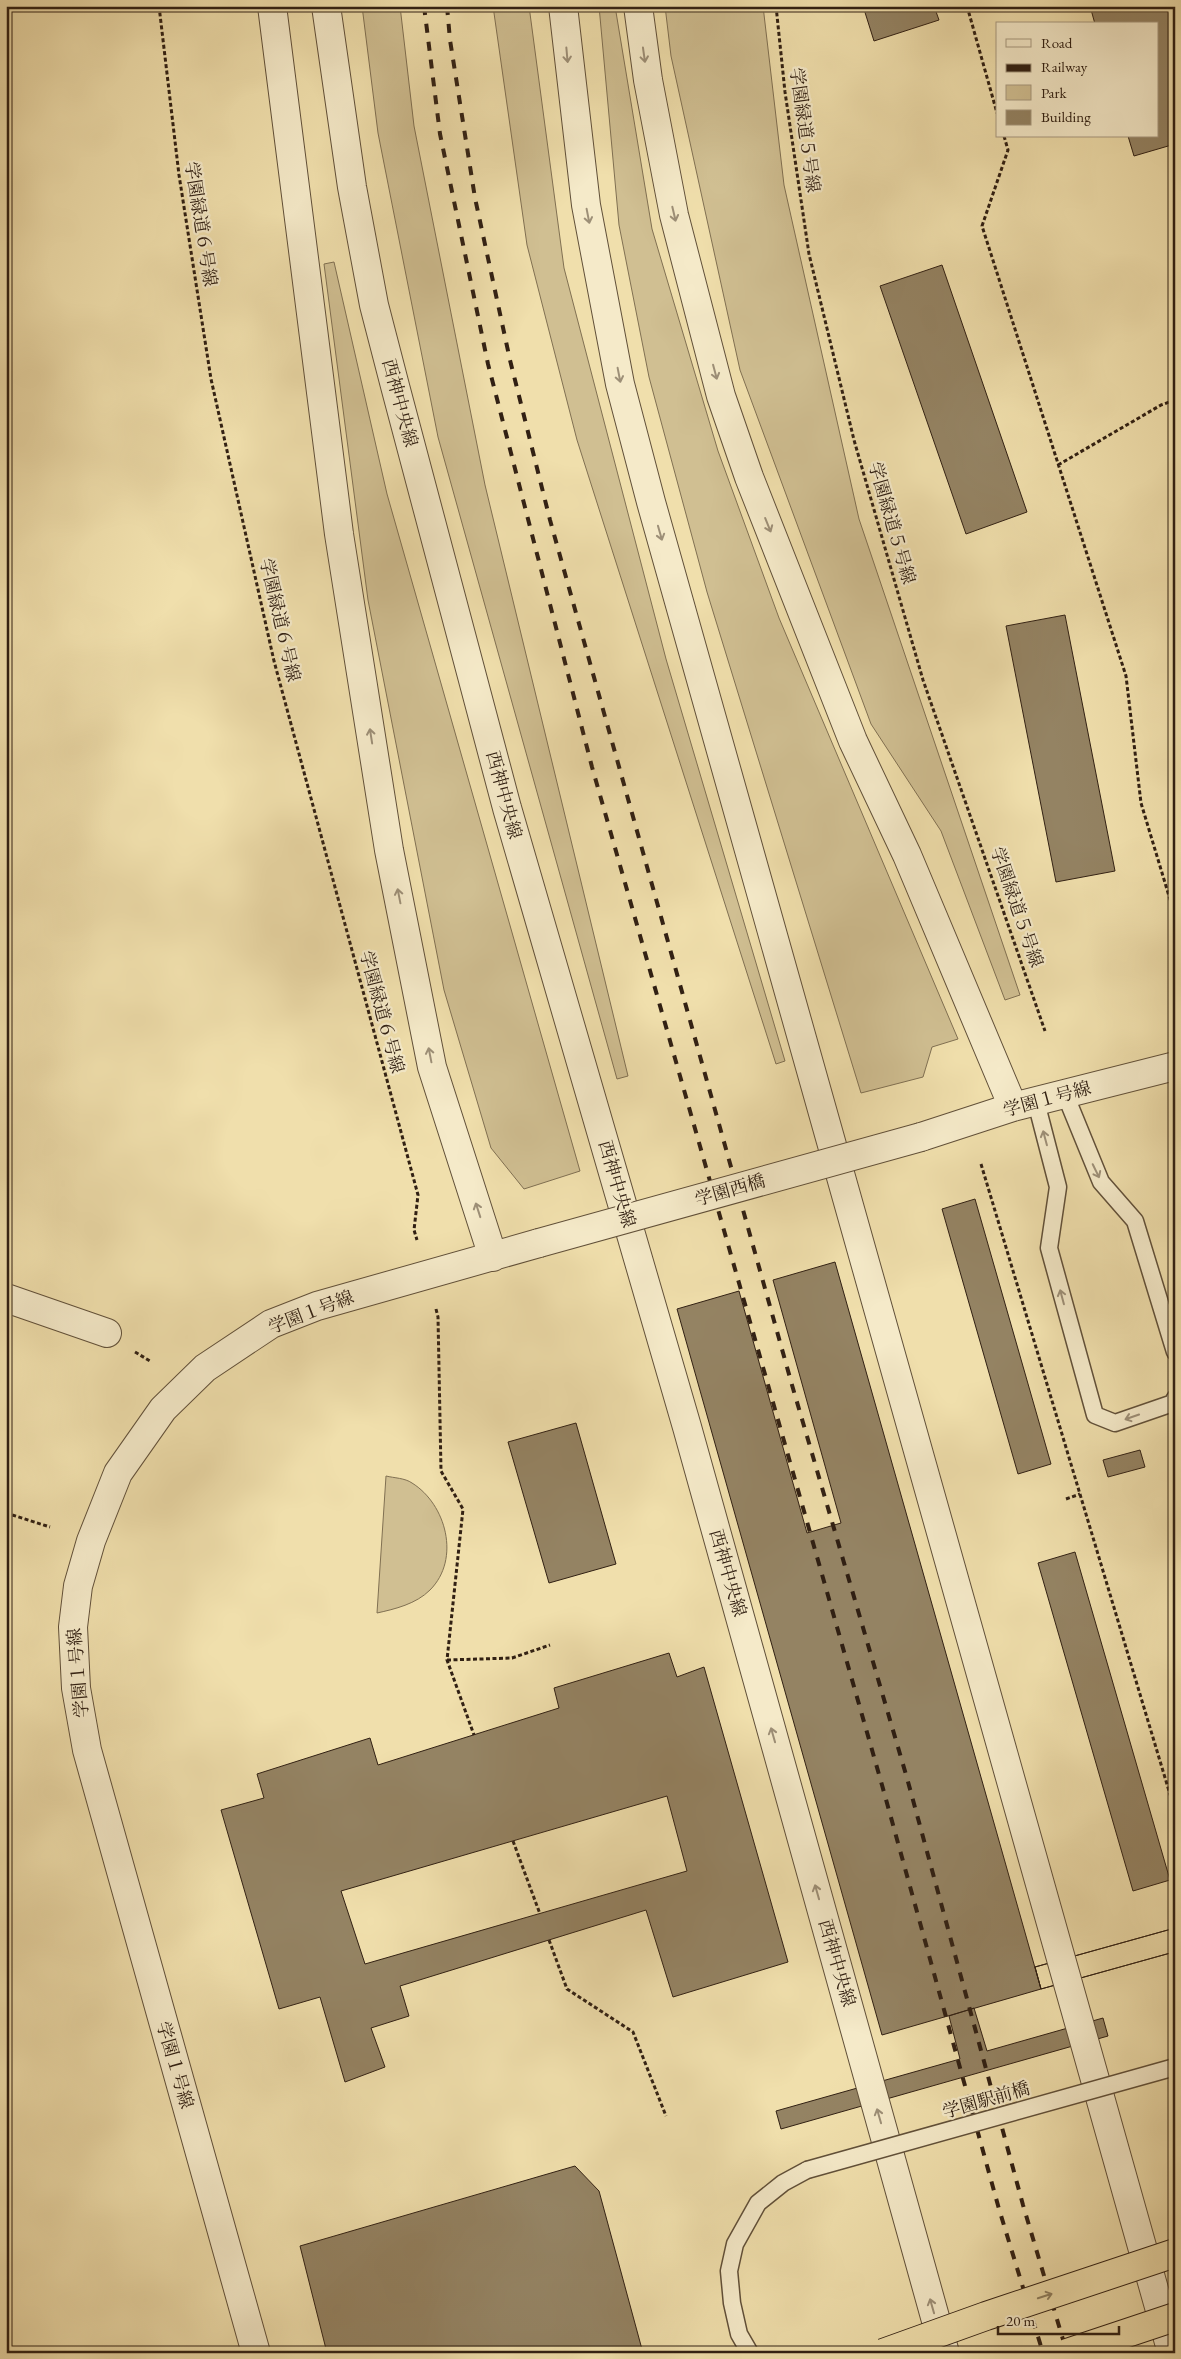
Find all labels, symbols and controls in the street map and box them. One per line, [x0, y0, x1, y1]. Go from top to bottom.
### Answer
legend [996, 22, 1158, 138]
text: Road [1041, 33, 1073, 52]
one-way arrow [562, 46, 572, 62]
one-way arrow [639, 46, 649, 62]
text: Railway [1041, 57, 1088, 76]
street label: 学園緑道５号線 [785, 66, 826, 194]
text: Park [1041, 83, 1068, 102]
text: Building [1041, 107, 1091, 126]
street label: 学園緑道６号線 [180, 160, 223, 288]
one-way arrow [670, 206, 679, 222]
one-way arrow [584, 207, 593, 223]
street label: 西神中央線 [378, 356, 423, 449]
one-way arrow [711, 363, 720, 379]
one-way arrow [615, 367, 624, 383]
street label: 学園緑道５号線 [864, 459, 921, 587]
one-way arrow [763, 517, 773, 532]
one-way arrow [655, 524, 665, 540]
street label: 学園緑道６号線 [255, 556, 306, 684]
one-way arrow [366, 728, 376, 744]
street label: 西神中央線 [482, 748, 527, 841]
street label: 学園緑道５号線 [986, 844, 1049, 970]
one-way arrow [393, 888, 403, 904]
street label: 学園緑道６号線 [355, 948, 410, 1076]
one-way arrow [425, 1048, 434, 1064]
street label: 学園１号線 [1000, 1076, 1093, 1121]
one-way arrow [1040, 1130, 1049, 1146]
street label: 西神中央線 [594, 1137, 641, 1230]
one-way arrow [1091, 1164, 1101, 1179]
street label: 学園西橋 [692, 1169, 768, 1210]
one-way arrow [473, 1203, 483, 1219]
street label: 学園１号線 [265, 1285, 357, 1338]
one-way arrow [1057, 1289, 1066, 1305]
one-way arrow [1124, 1413, 1140, 1423]
street label: 西神中央線 [705, 1526, 752, 1619]
street label: 学園１号線 [62, 1627, 93, 1719]
one-way arrow [768, 1727, 778, 1743]
one-way arrow [811, 1884, 821, 1900]
street label: 西神中央線 [814, 1916, 861, 2009]
street label: 学園１号線 [152, 2018, 199, 2111]
street label: 学園駅前橋 [939, 2076, 1032, 2123]
one-way arrow [874, 2108, 884, 2124]
one-way arrow [1037, 2291, 1052, 2300]
one-way arrow [927, 2298, 937, 2314]
scale bar [998, 2304, 1120, 2336]
text: 20 m [1006, 2311, 1035, 2330]

